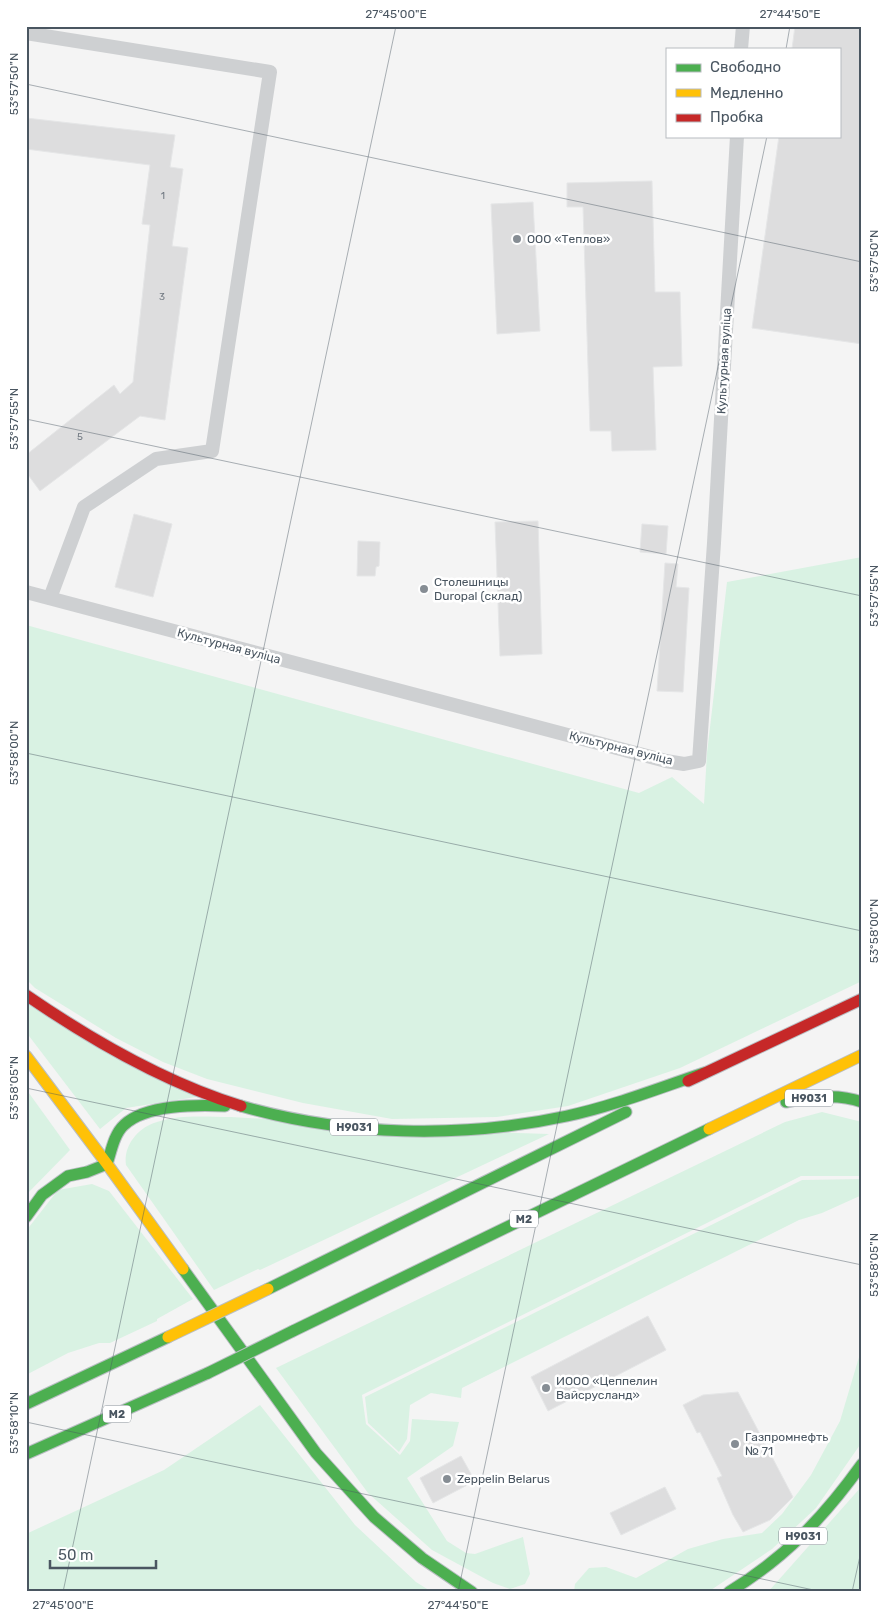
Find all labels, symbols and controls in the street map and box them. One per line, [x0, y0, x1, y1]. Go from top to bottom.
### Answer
text: 27°45'00"E [365, 7, 427, 21]
text: 27°44'50"E [759, 7, 821, 21]
legend [666, 48, 840, 138]
text: 53°57'50"N [7, 53, 21, 115]
text: Свободно [710, 58, 781, 76]
text: Медленно [710, 84, 783, 102]
text: Пробка [710, 108, 763, 126]
house number: 1 [161, 190, 165, 202]
text: 53°57'50"N [867, 230, 881, 292]
place label: ООО «Теплов» [527, 232, 610, 246]
marker: ООО «Теплов» [511, 233, 523, 245]
house number: 3 [159, 291, 165, 303]
street label: Культурная вуліца [714, 308, 734, 414]
text: 53°57'55"N [7, 388, 21, 450]
house number: 5 [77, 431, 83, 443]
text: 53°57'55"N [867, 565, 881, 627]
place label: Столешницы Duropal (склад) [434, 575, 522, 603]
marker: Столешницы Duropal (склад) [418, 583, 430, 595]
street label: Культурная вуліца [176, 625, 282, 667]
text: 53°58'00"N [7, 721, 21, 785]
street label: Культурная вуліца [568, 728, 674, 768]
text: 53°58'00"N [867, 899, 881, 963]
text: 53°58'05"N [7, 1056, 21, 1120]
road number: Н9031 [785, 1090, 833, 1106]
road number: Н9031 [330, 1118, 378, 1136]
road number: М2 [510, 1210, 538, 1228]
text: 53°58'05"N [867, 1233, 881, 1297]
place label: ИООО «Цеппелин Вайсрусланд» [556, 1374, 657, 1402]
marker: ИООО «Цеппелин Вайсрусланд» [540, 1382, 552, 1394]
text: 53°58'10"N [7, 1392, 21, 1454]
road number: М2 [103, 1406, 131, 1422]
place label: Газпромнефть № 71 [745, 1430, 828, 1458]
marker: Газпромнефть № 71 [729, 1438, 741, 1450]
place label: Zeppelin Belarus [457, 1472, 550, 1486]
marker: Zeppelin Belarus [441, 1473, 453, 1485]
road number: Н9031 [779, 1528, 827, 1544]
scale bar [50, 1538, 156, 1570]
text: 50 m [58, 1546, 93, 1564]
text: 27°45'00"E [32, 1598, 94, 1612]
text: 27°44'50"E [427, 1598, 489, 1612]

